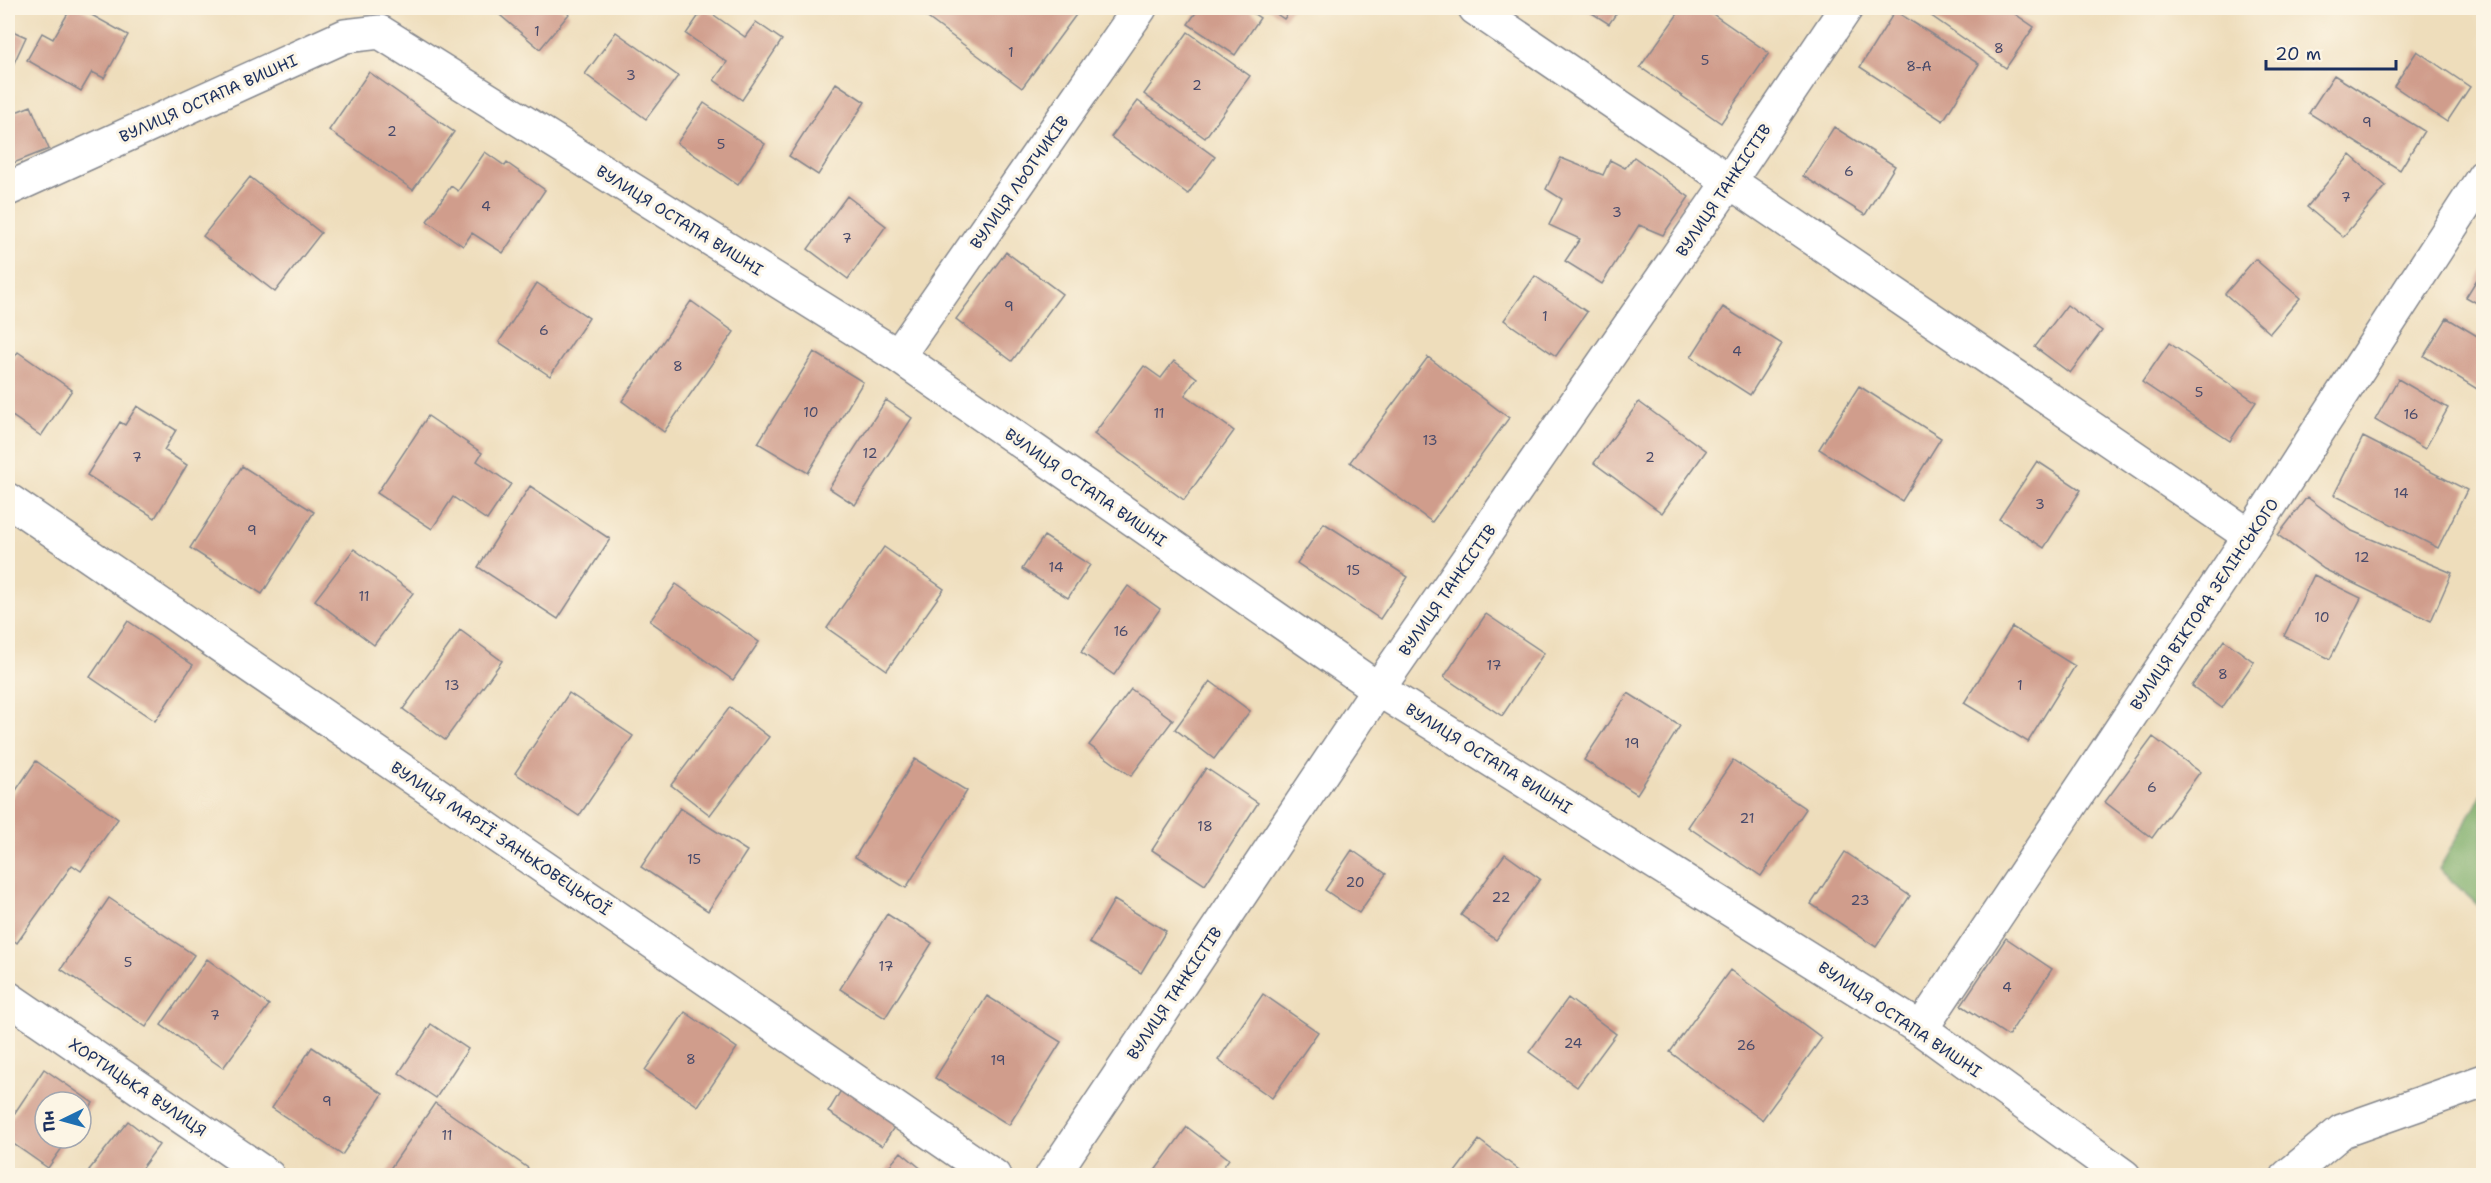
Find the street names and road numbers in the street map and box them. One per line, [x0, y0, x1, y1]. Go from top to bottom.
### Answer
street label: ВУЛИЦЯ ОСТАПА ВИШНІ [116, 50, 301, 147]
street label: ВУЛИЦЯ ЛЬОТЧИКІВ [965, 111, 1073, 253]
street label: ВУЛИЦЯ ТАНКІСТІВ [1671, 120, 1776, 261]
street label: ВУЛИЦЯ ОСТАПА ВИШНІ [592, 160, 767, 280]
street label: ВУЛИЦЯ ОСТАПА ВИШНІ [1001, 424, 1171, 551]
street label: ВУЛИЦЯ ВІКТОРА ЗЕЛІНСЬКОГО [2125, 494, 2283, 714]
street label: ВУЛИЦЯ ТАНКІСТІВ [1394, 520, 1501, 660]
street label: ВУЛИЦЯ ОСТАПА ВИШНІ [1401, 698, 1576, 818]
street label: ВУЛИЦЯ МАРІЇ ЗАНЬКОВЕЦЬКОЇ [387, 757, 615, 920]
street label: ВУЛИЦЯ ТАНКІСТІВ [1122, 923, 1227, 1064]
street label: ВУЛИЦЯ ОСТАПА ВИШНІ [1814, 957, 1986, 1082]
street label: ХОРТИЦЬКА ВУЛИЦЯ [65, 1034, 211, 1141]

